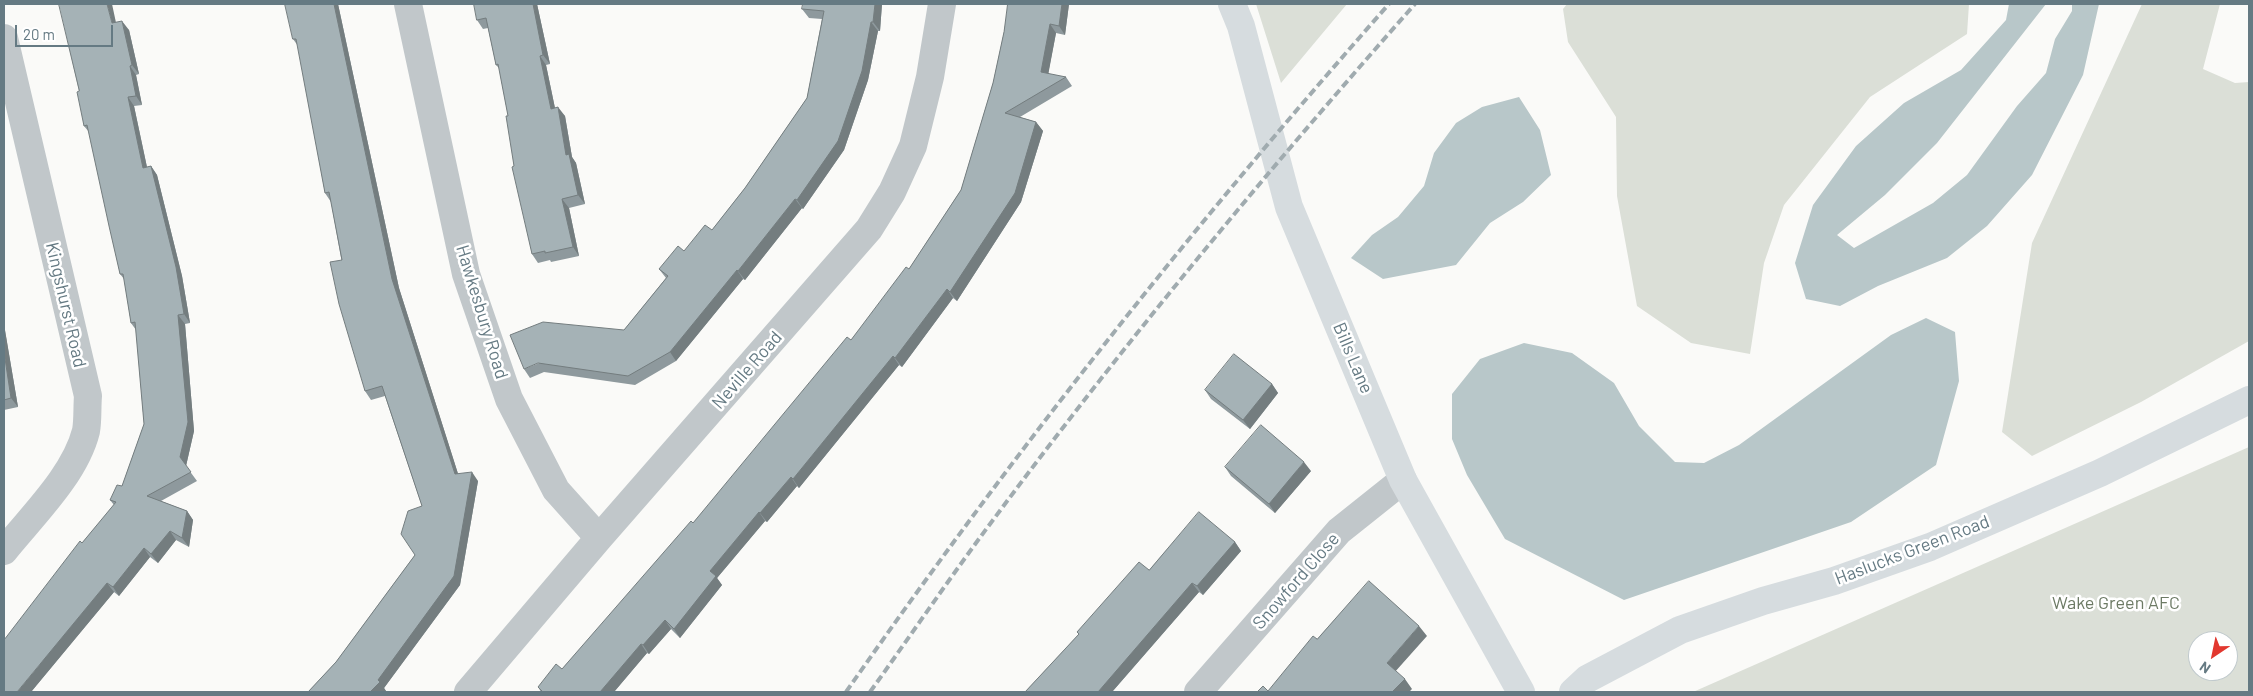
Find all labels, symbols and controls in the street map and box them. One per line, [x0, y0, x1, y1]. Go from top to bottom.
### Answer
scale bar [18, 15, 115, 47]
text: 20 m [23, 25, 55, 43]
street label: Kingshurst Road [41, 240, 91, 370]
street label: Hawkesbury Road [451, 242, 513, 382]
street label: Bills Lane [1328, 319, 1378, 397]
street label: Neville Road [707, 327, 787, 413]
street label: Haslucks Green Road [1832, 511, 1992, 589]
street label: Snowford Close [1248, 528, 1344, 634]
park label: Wake Green AFC [2052, 592, 2180, 614]
north arrow [2188, 631, 2238, 681]
text: N [2196, 658, 2214, 678]

